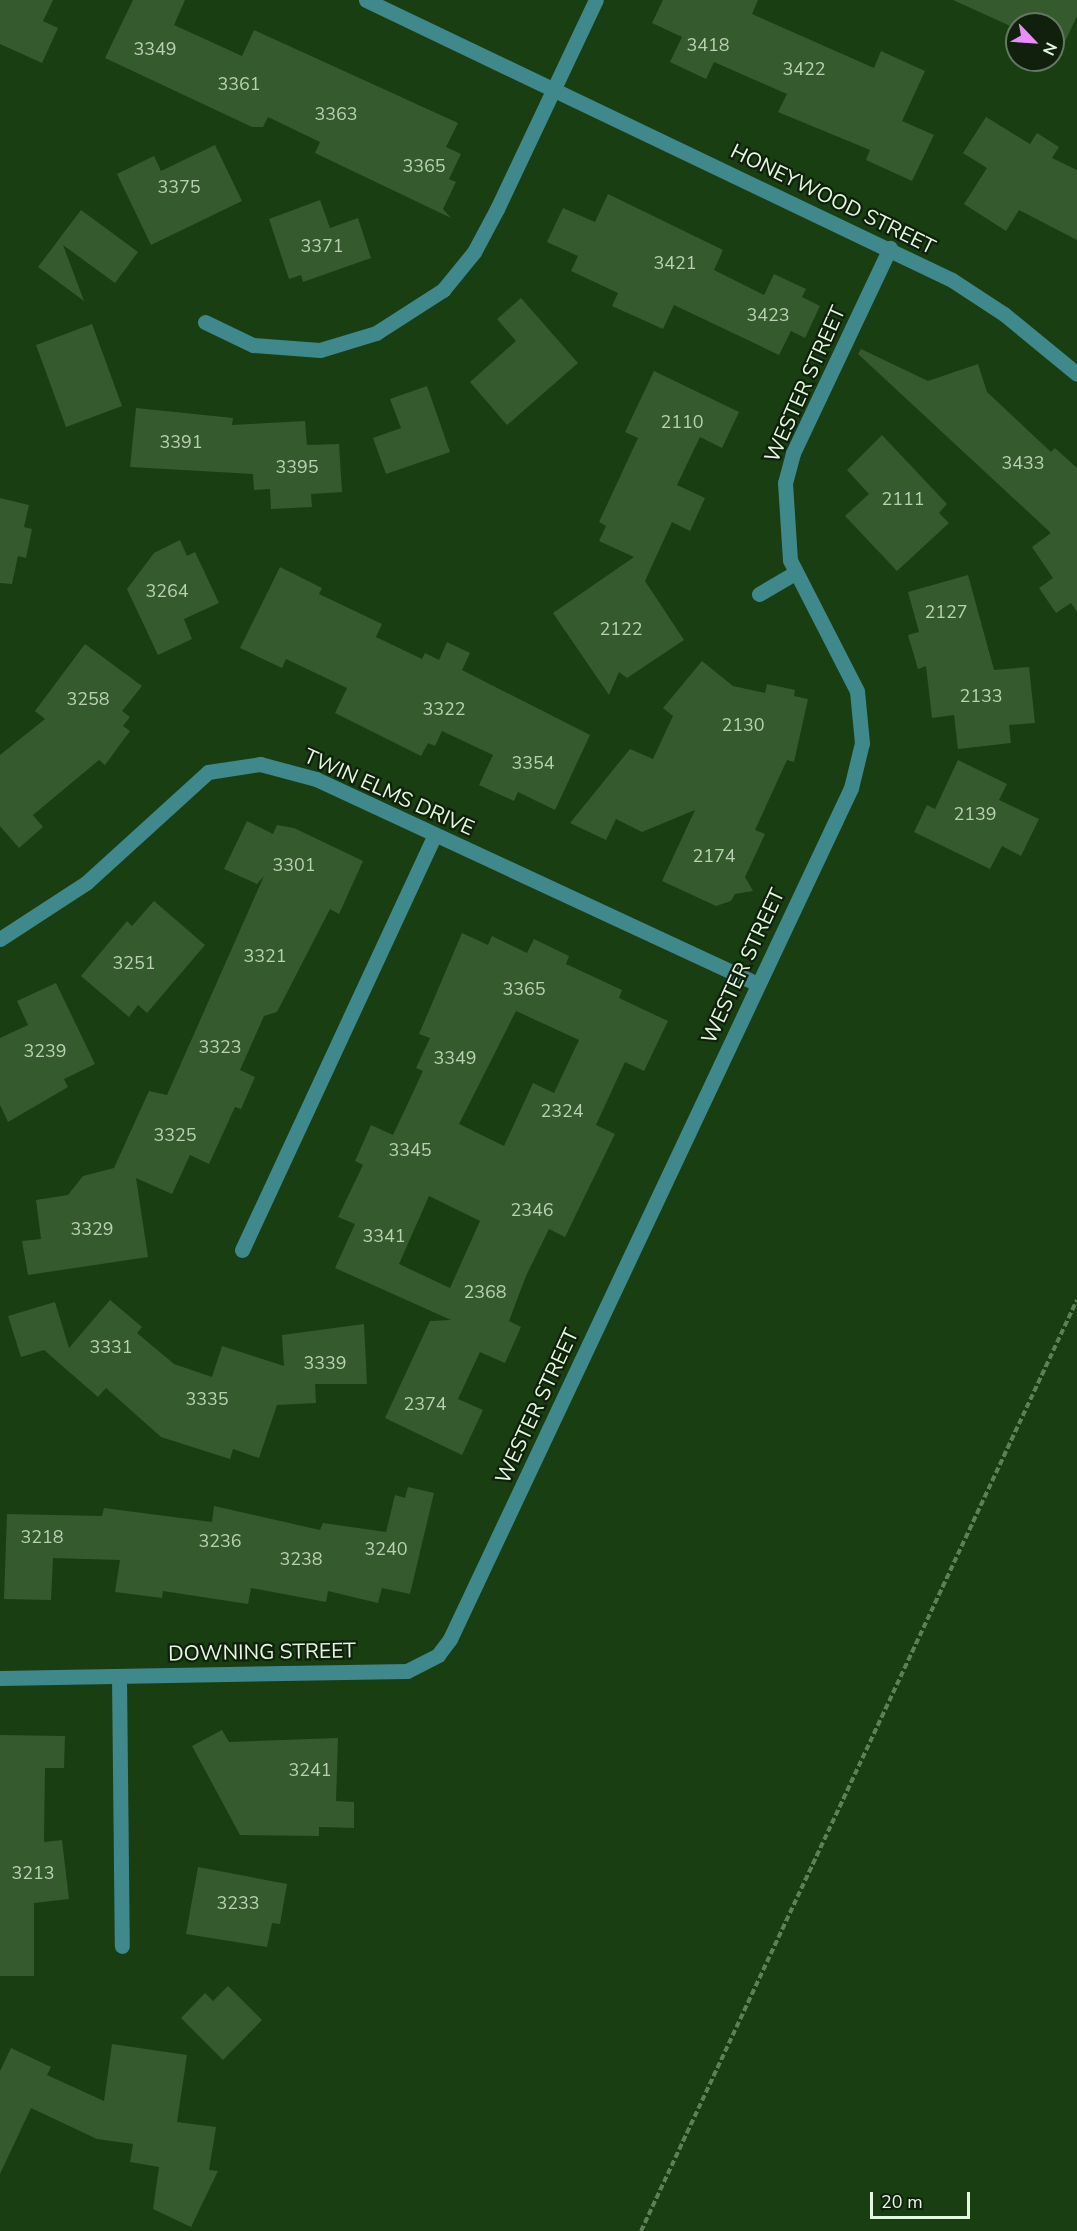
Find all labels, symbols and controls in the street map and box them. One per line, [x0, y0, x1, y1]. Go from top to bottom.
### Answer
north arrow [1005, 12, 1065, 72]
house number: 3418 [686, 34, 730, 56]
house number: 3349 [133, 38, 177, 60]
text: N [1037, 39, 1062, 59]
house number: 3422 [782, 58, 826, 80]
house number: 3361 [217, 73, 261, 95]
house number: 3363 [314, 103, 358, 125]
street label: HONEYWOOD STREET [727, 138, 939, 260]
house number: 3365 [402, 155, 446, 177]
house number: 3375 [157, 176, 201, 198]
house number: 3371 [300, 235, 344, 257]
house number: 3421 [653, 252, 697, 274]
street label: WESTER STREET [759, 302, 851, 466]
house number: 3423 [746, 304, 790, 326]
house number: 2110 [660, 411, 704, 433]
house number: 3391 [159, 431, 203, 453]
house number: 3433 [1001, 452, 1045, 474]
house number: 3395 [275, 456, 319, 478]
house number: 2111 [881, 488, 925, 510]
house number: 3264 [145, 580, 189, 602]
house number: 2127 [924, 601, 968, 623]
house number: 2122 [599, 618, 643, 640]
house number: 2133 [959, 685, 1003, 707]
house number: 3258 [66, 688, 110, 710]
house number: 3322 [422, 698, 466, 720]
house number: 2130 [721, 714, 765, 736]
street label: TWIN ELMS DRIVE [300, 743, 478, 841]
house number: 3354 [511, 752, 555, 774]
house number: 2139 [953, 803, 997, 825]
house number: 2174 [692, 845, 736, 867]
house number: 3301 [272, 854, 316, 876]
street label: WESTER STREET [696, 884, 790, 1048]
house number: 3321 [243, 945, 287, 967]
house number: 3251 [112, 952, 156, 974]
house number: 3365 [502, 978, 546, 1000]
house number: 3323 [198, 1036, 242, 1058]
house number: 3239 [23, 1040, 67, 1062]
house number: 3349 [433, 1047, 477, 1069]
house number: 2324 [540, 1100, 584, 1122]
house number: 3325 [153, 1124, 197, 1146]
house number: 3345 [388, 1139, 432, 1161]
house number: 2346 [510, 1199, 554, 1221]
house number: 3329 [70, 1218, 114, 1240]
house number: 3341 [362, 1225, 406, 1247]
house number: 2368 [463, 1281, 507, 1303]
street label: WESTER STREET [490, 1324, 584, 1488]
house number: 3331 [89, 1336, 133, 1358]
house number: 3339 [303, 1352, 347, 1374]
house number: 3335 [185, 1388, 229, 1410]
house number: 2374 [403, 1393, 447, 1415]
house number: 3218 [20, 1526, 64, 1548]
house number: 3236 [198, 1530, 242, 1552]
house number: 3240 [364, 1538, 408, 1560]
house number: 3238 [279, 1548, 323, 1570]
street label: DOWNING STREET [168, 1638, 356, 1666]
house number: 3241 [288, 1759, 332, 1781]
house number: 3213 [11, 1862, 55, 1884]
house number: 3233 [216, 1892, 260, 1914]
scale bar [873, 2180, 974, 2218]
text: 20 m [881, 2190, 923, 2214]

